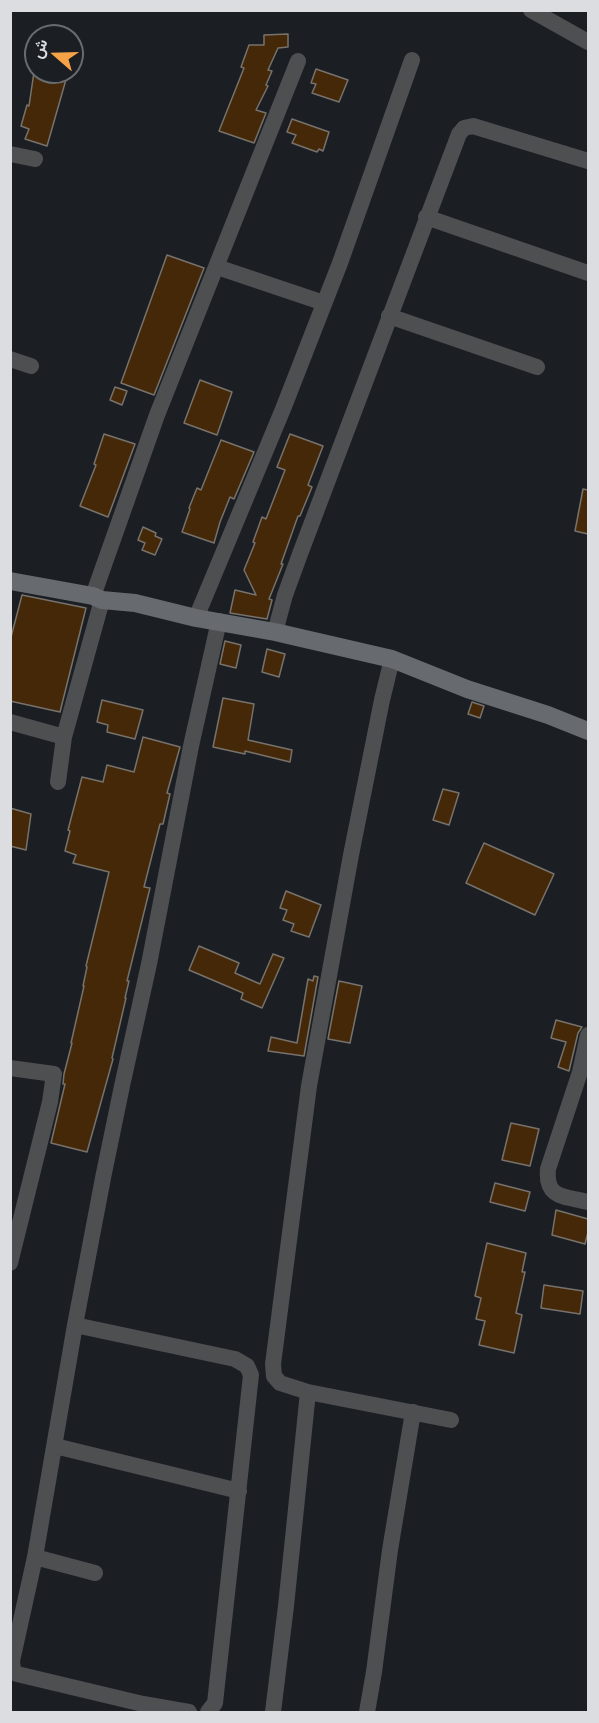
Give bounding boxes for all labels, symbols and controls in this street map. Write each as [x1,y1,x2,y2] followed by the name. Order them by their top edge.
[24,24,84,84] north arrow
[26,36,52,61] text: ش

